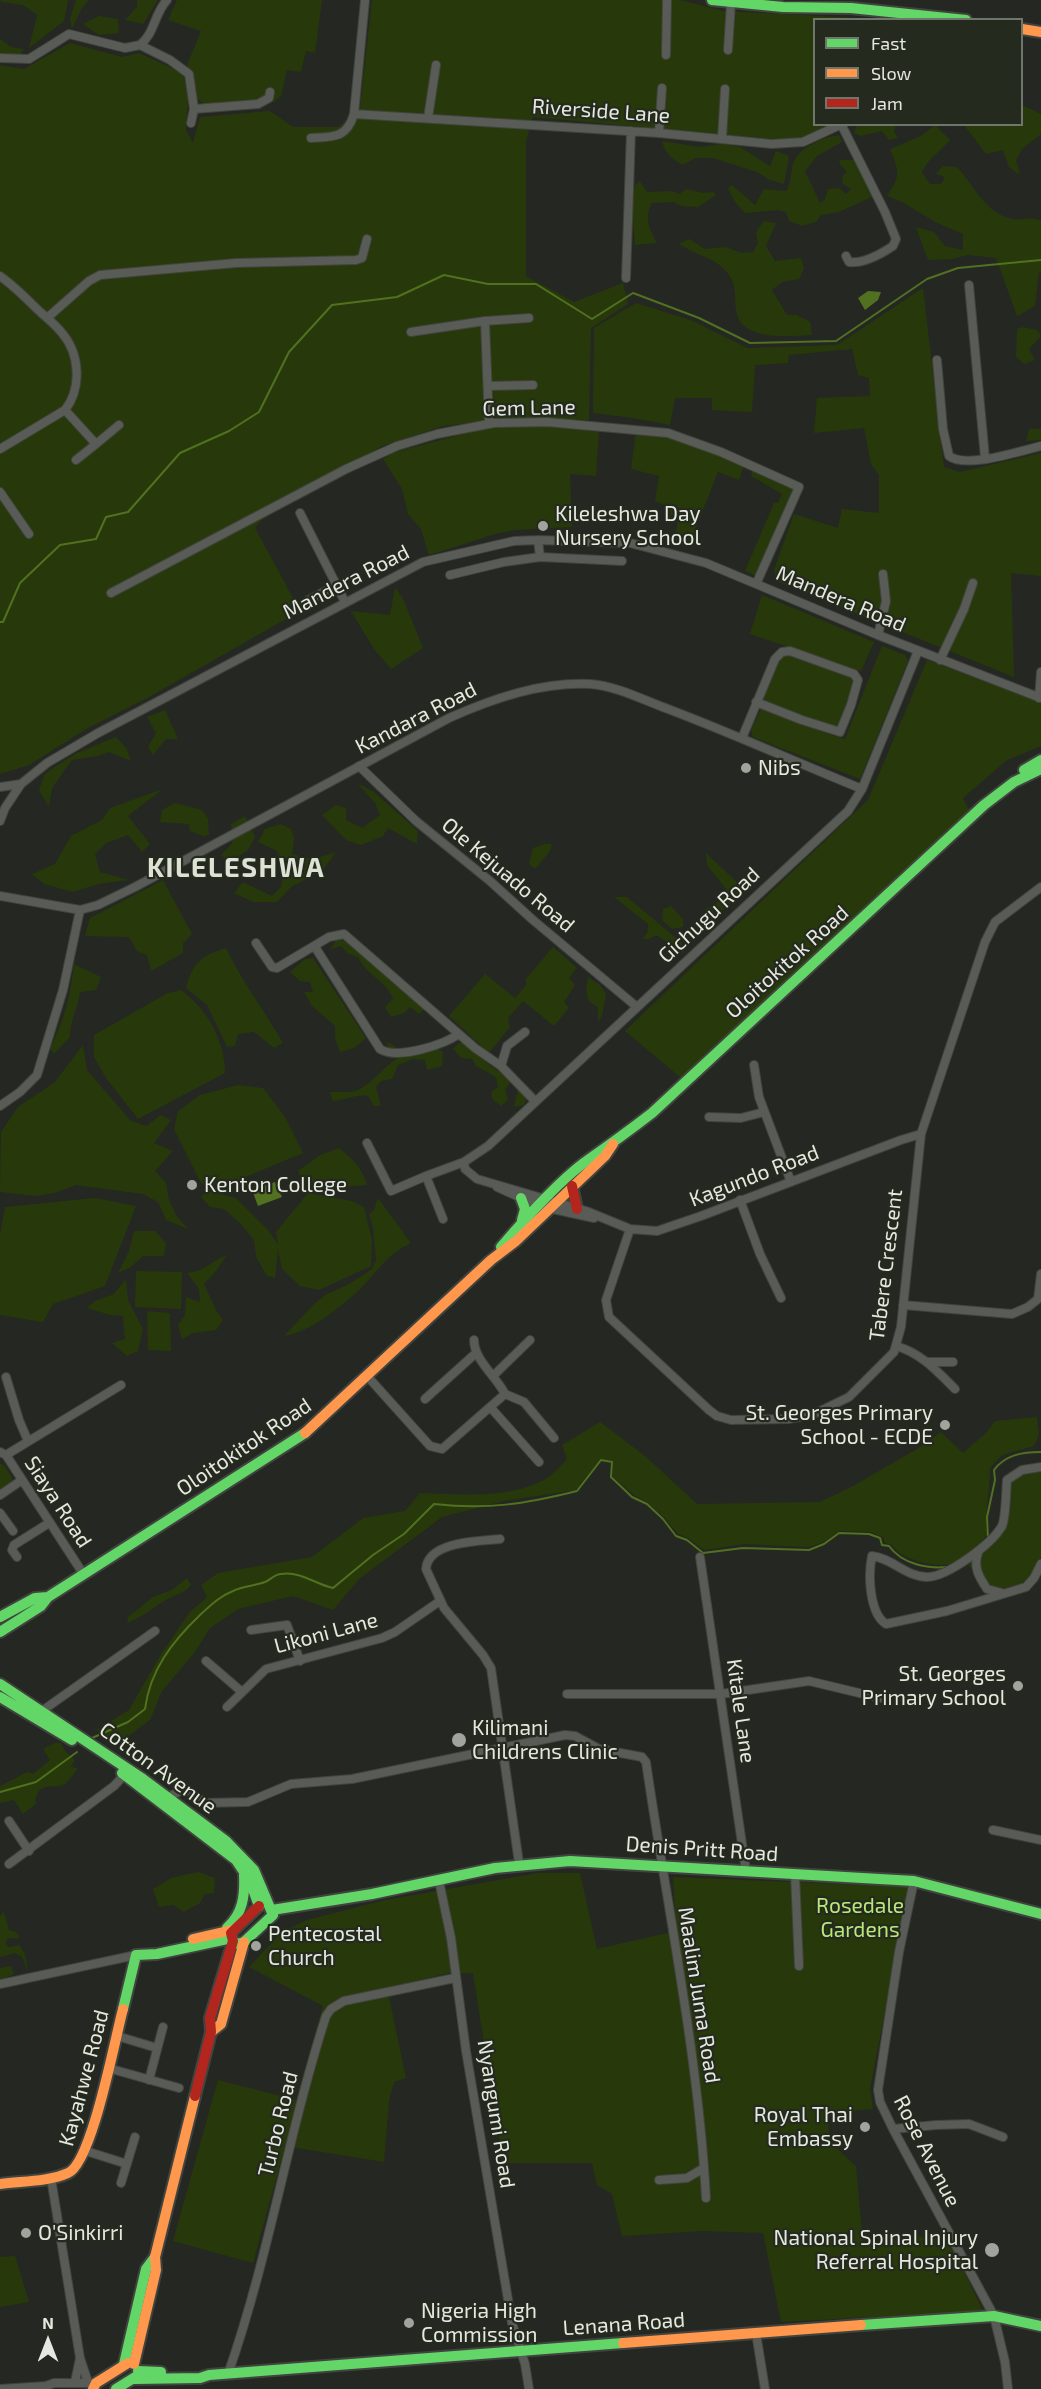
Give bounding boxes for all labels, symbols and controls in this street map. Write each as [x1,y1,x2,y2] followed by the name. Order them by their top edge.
[813,18,1023,126] legend
[871,32,906,54] text: Fast
[871,62,911,84] text: Slow
[871,92,903,114] text: Jam
[531,94,671,128] street label: Riverside Lane
[482,395,576,421] street label: Gem Lane
[555,501,701,551] place label: Kileleshwa Day Nursery School
[536,519,550,533] marker: Kileleshwa Day Nursery School
[279,539,413,625] street label: Mandera Road
[772,560,910,638] street label: Mandera Road
[351,677,481,759] street label: Kandara Road
[758,755,801,781] place label: Nibs
[739,761,753,775] marker: Nibs
[437,812,579,938] street label: Ole Kejuado Road
[147,852,325,884] district label: KILELESHWA
[653,862,765,968] street label: Gichugu Road
[720,900,854,1024] street label: Oloitokitok Road
[686,1140,822,1212] street label: Kagundo Road
[204,1172,347,1198] place label: Kenton College
[185,1178,199,1192] marker: Kenton College
[864,1188,908,1342] street label: Tabere Crescent
[172,1393,316,1501] street label: Oloitokitok Road
[745,1400,933,1450] place label: St. Georges Primary School - ECDE
[938,1418,952,1432] marker: St. Georges Primary School - ECDE
[19,1451,97,1553] street label: Siaya Road
[271,1607,381,1659] street label: Likoni Lane
[721,1657,761,1765] street label: Kitale Lane
[861,1661,1006,1711] place label: St. Georges Primary School
[1011,1679,1025,1693] marker: St. Georges Primary School
[472,1715,618,1765] place label: Kilimani Childrens Clinic
[94,1717,222,1819] street label: Cotton Avenue
[450,1731,468,1749] marker: Kilimani Childrens Clinic
[625,1831,779,1867] street label: Denis Pritt Road
[816,1893,904,1943] park label: Rosedale Gardens
[673,1905,725,2085] street label: Maalim Juma Road
[268,1921,381,1971] place label: Pentecostal Church
[249,1939,263,1953] marker: Pentecostal Church
[54,2007,114,2149] street label: Kayahwe Road
[472,2038,520,2190] street label: Nyangumi Road
[253,2069,303,2179] street label: Turbo Road
[888,2091,966,2211] street label: Rose Avenue
[754,2102,853,2152] place label: Royal Thai Embassy
[858,2120,872,2134] marker: Royal Thai Embassy
[38,2220,124,2246] place label: O'Sinkirri
[774,2225,978,2275] place label: National Spinal Injury Referral Hospital
[19,2226,33,2240] marker: O'Sinkirri
[983,2241,1001,2259] marker: National Spinal Injury Referral Hospital
[421,2298,538,2348] place label: Nigeria High Commission
[562,2307,686,2341] street label: Lenana Road
[18,2311,78,2371] north arrow
[42,2313,54,2332] text: N
[402,2316,416,2330] marker: Nigeria High Commission

